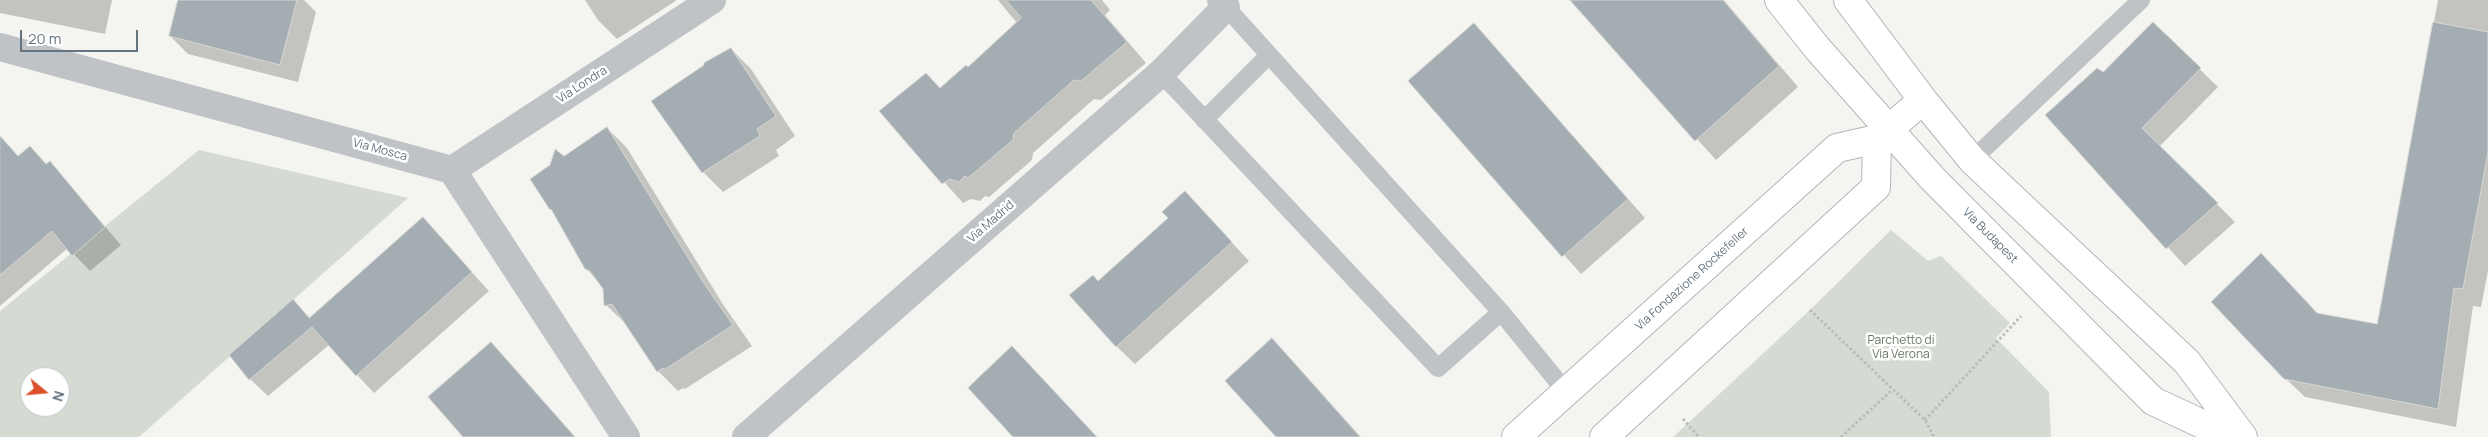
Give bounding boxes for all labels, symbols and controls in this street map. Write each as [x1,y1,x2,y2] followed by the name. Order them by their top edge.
[22,20,140,52] scale bar
[28,28,61,49] text: 20 m
[554,63,610,107] street label: Via Londra
[351,136,409,164] street label: Via Mosca
[965,198,1017,246] street label: Via Madrid
[1959,205,2021,267] street label: Via Budapest
[1632,224,1752,334] street label: Via Fondazione Rockefeller
[1868,334,1934,362] park label: Parchetto di Via Verona
[20,367,70,417] north arrow
[48,389,69,404] text: N

